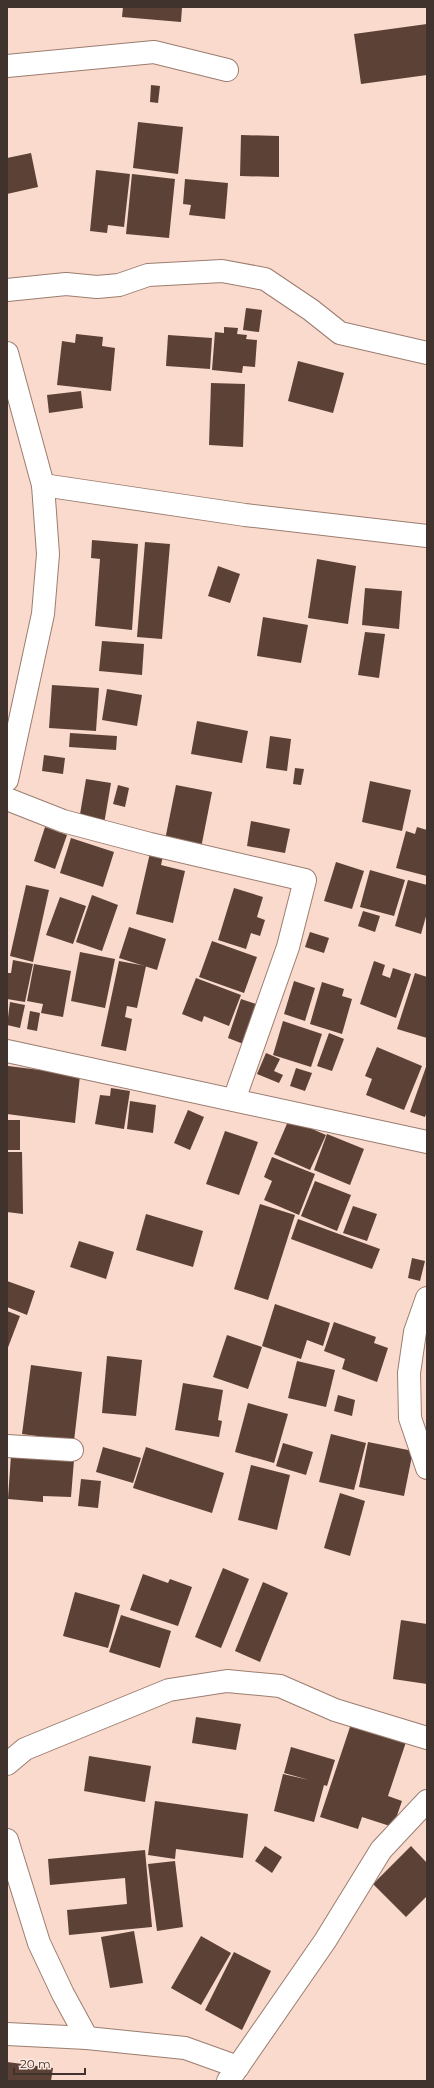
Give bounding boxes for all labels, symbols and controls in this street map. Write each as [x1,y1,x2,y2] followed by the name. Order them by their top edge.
[14,2050,85,2076] scale bar
[20,2056,51,2071] text: 20 m

